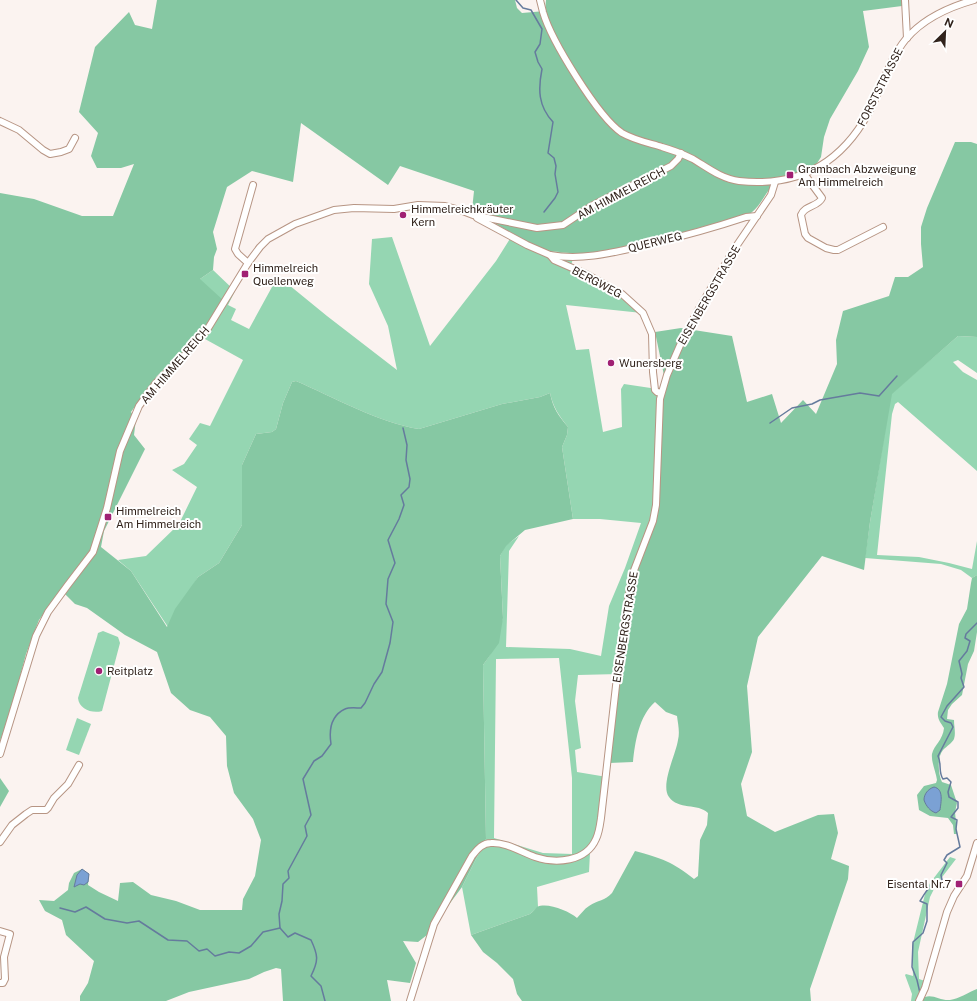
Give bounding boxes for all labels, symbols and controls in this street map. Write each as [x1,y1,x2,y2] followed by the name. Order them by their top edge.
[925,12,965,52] north arrow
[943,16,955,30] text: N
[855,46,905,128] street label: FORSTSTRASSE
[798,163,917,188] place label: Grambach Abzweigung Am Himmelreich
[575,165,667,221] street label: AM HIMMELREICH
[785,170,795,180] marker: Grambach Abzweigung Am Himmelreich
[411,203,514,228] place label: Himmelreichkräuter Kern
[398,210,408,220] marker: Himmelreichkräuter Kern
[627,230,683,254] street label: QUERWEG
[676,243,742,347] street label: EISENBERGSTRASSE
[253,262,318,287] place label: Himmelreich Quellenweg
[570,264,624,300] street label: BERGWEG
[240,269,250,279] marker: Himmelreich Quellenweg
[138,324,212,406] street label: AM HIMMELREICH
[619,357,682,369] place label: Wunersberg
[606,358,616,368] marker: Wunersberg
[116,505,201,530] place label: Himmelreich Am Himmelreich
[103,512,113,522] marker: Himmelreich Am Himmelreich
[610,570,640,684] street label: EISENBERGSTRASSE
[107,665,153,677] place label: Reitplatz
[94,666,104,676] marker: Reitplatz
[887,878,951,890] place label: Eisental Nr.7
[954,879,964,889] marker: Eisental Nr.7

